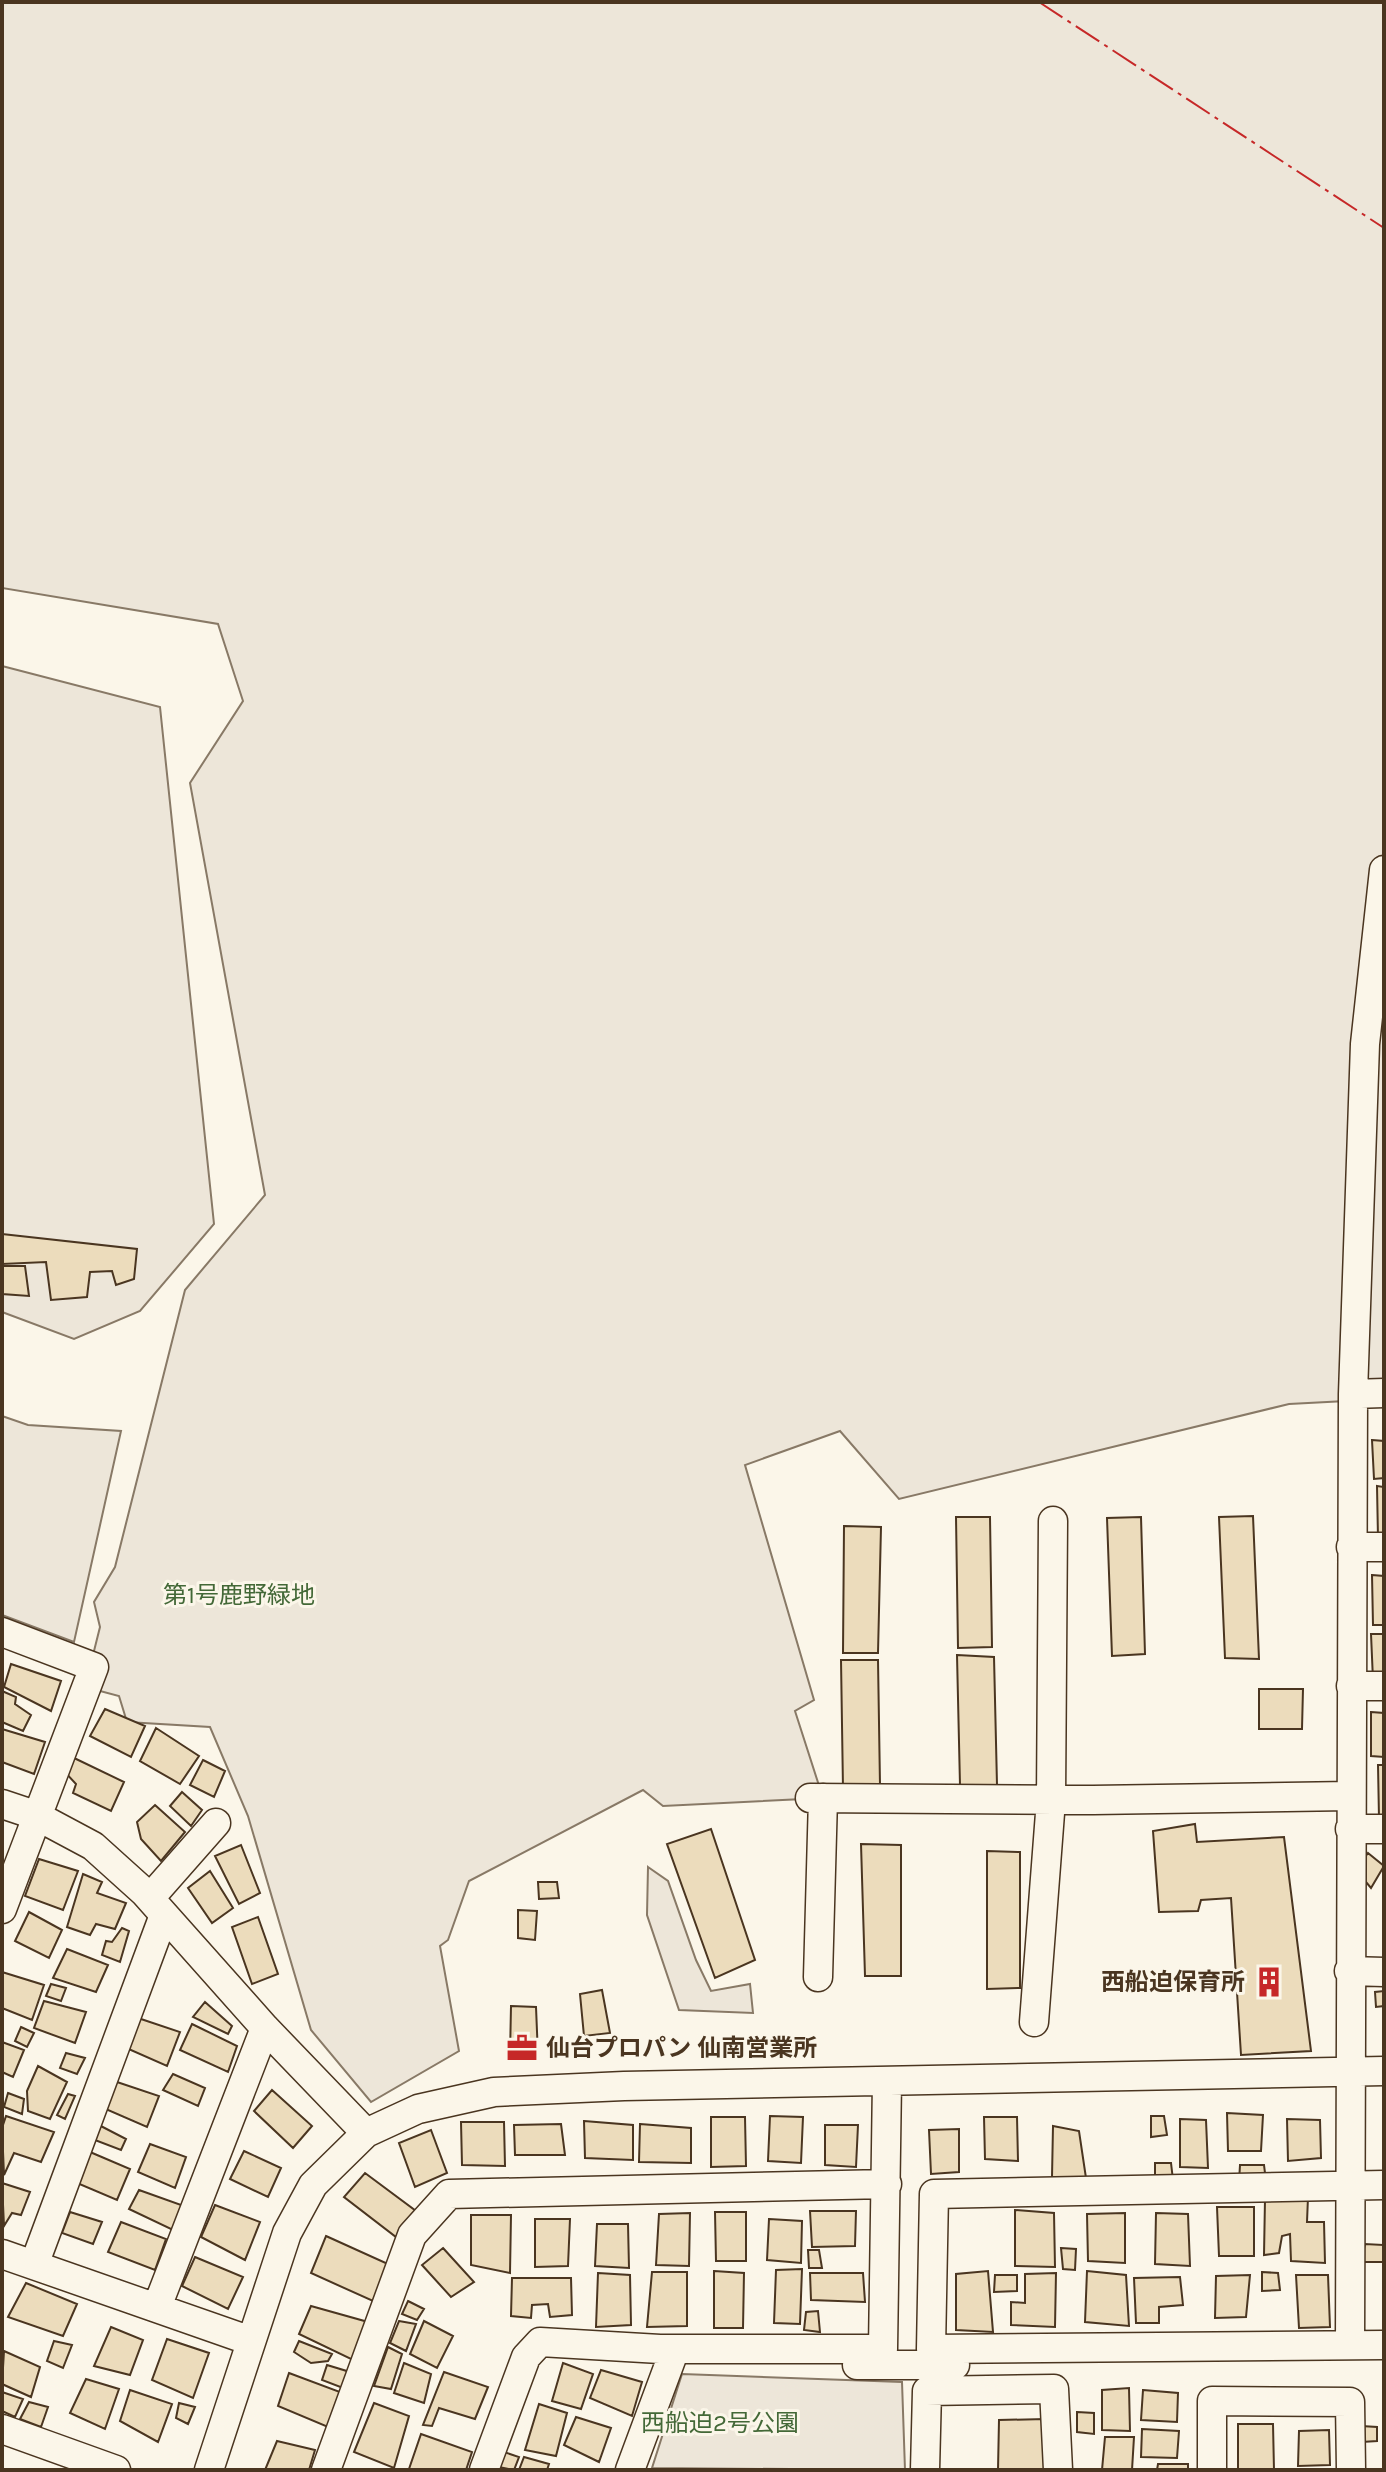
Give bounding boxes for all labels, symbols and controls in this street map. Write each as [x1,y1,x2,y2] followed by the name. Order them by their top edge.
[163,1581,315,1609] park label: 第1号鹿野緑地
[1252,1965,1286,1999] building icon: 西船迫保育所
[1101,1968,1245,1996] place label: 西船迫保育所
[505,2031,539,2065] office icon: 仙台プロパン 仙南営業所
[546,2034,817,2062] place label: 仙台プロパン 仙南営業所
[641,2409,799,2437] park label: 西船迫2号公園

